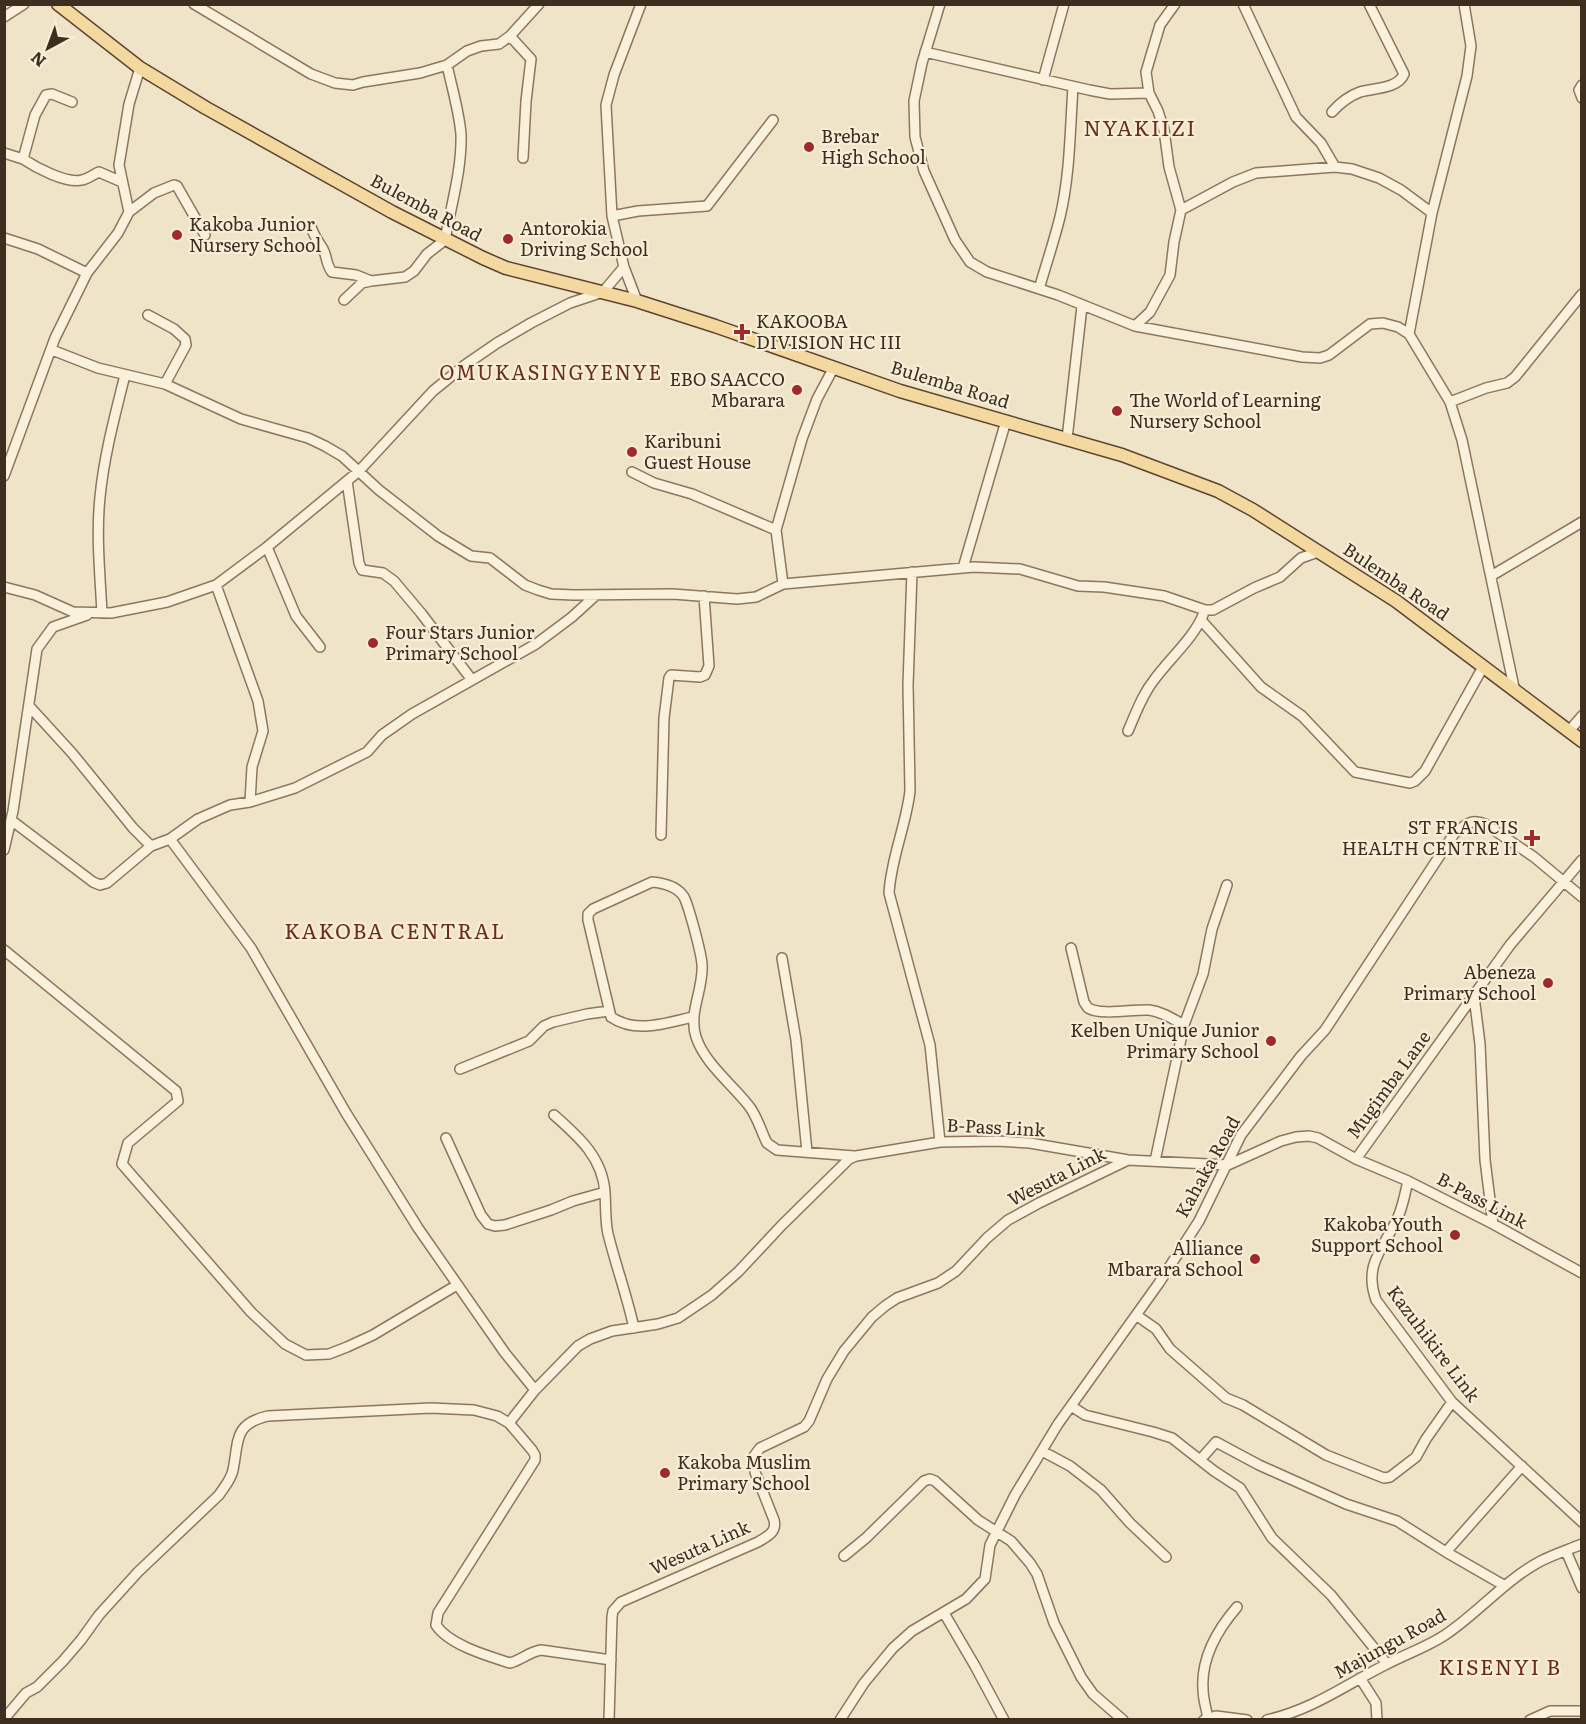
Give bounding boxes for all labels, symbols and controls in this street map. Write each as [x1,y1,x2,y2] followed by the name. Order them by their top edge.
[18,18,78,78] north arrow
[25,47,50,74] text: N
[1083,111,1197,142] district label: NYAKIIZI
[821,122,926,170] place label: Brebar High School
[802,140,816,154] marker: Brebar High School
[366,166,487,247] street label: Bulemba Road
[189,210,321,258] place label: Kakoba Junior Nursery School
[520,214,648,262] place label: Antorokia Driving School
[170,228,184,242] marker: Kakoba Junior Nursery School
[501,232,515,246] marker: Antorokia Driving School
[756,307,902,355] place label: KAKOOBA DIVISION HC III
[733,323,751,341] marker: KAKOOBA DIVISION HC III
[888,353,1013,414] street label: Bulemba Road
[439,356,663,386] district label: OMUKASINGYENYE
[669,365,785,413] place label: EBO SAACCO Mbarara
[790,383,804,397] marker: EBO SAACCO Mbarara
[1129,386,1322,434] place label: The World of Learning Nursery School
[1110,404,1124,418] marker: The World of Learning Nursery School
[644,427,751,475] place label: Karibuni Guest House
[625,445,639,459] marker: Karibuni Guest House
[1338,535,1455,626] street label: Bulemba Road
[385,618,535,666] place label: Four Stars Junior Primary School
[366,636,380,650] marker: Four Stars Junior Primary School
[1342,813,1518,861] place label: ST FRANCIS HEALTH CENTRE II
[1523,829,1541,847] marker: ST FRANCIS HEALTH CENTRE II
[284,914,506,945] district label: KAKOBA CENTRAL
[1403,958,1536,1006] place label: Abeneza Primary School
[1541,976,1555,990] marker: Abeneza Primary School
[1070,1016,1259,1064] place label: Kelben Unique Junior Primary School
[1339,1024,1436,1144] street label: Mugimba Lane
[1264,1034,1278,1048] marker: Kelben Unique Junior Primary School
[946,1110,1047,1143] street label: B-Pass Link
[1168,1111,1246,1222] street label: Kahaka Road
[1003,1139,1111,1212] street label: Wesuta Link
[1433,1165,1534,1235] street label: B-Pass Link
[1311,1210,1443,1258] place label: Kakoba Youth Support School
[1448,1228,1462,1242] marker: Kakoba Youth Support School
[1107,1234,1243,1282] place label: Alliance Mbarara School
[1248,1252,1262,1266] marker: Alliance Mbarara School
[1381,1279,1488,1408] street label: Kazuhikire Link
[677,1448,811,1496] place label: Kakoba Muslim Primary School
[658,1466,672,1480] marker: Kakoba Muslim Primary School
[645,1512,755,1581] street label: Wesuta Link
[1328,1601,1450,1685] street label: Majungu Road
[1438,1650,1562,1681] district label: KISENYI B

